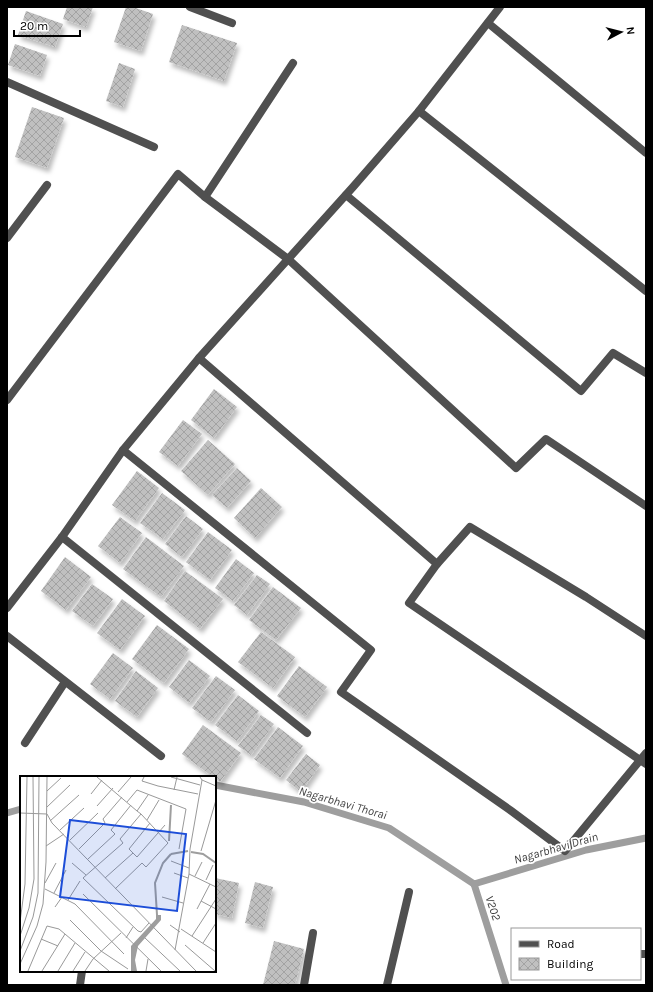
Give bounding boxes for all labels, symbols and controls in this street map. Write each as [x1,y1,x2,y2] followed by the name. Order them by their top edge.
[14,12,80,38] scale bar
[601,12,641,52] north arrow
[20,19,48,33] text: 20 m
[623,26,637,36] text: N
[20,776,216,972] inset map
[297,784,389,822] water label: Nagarbhavi Thorai
[512,829,600,867] water label: Nagarbhavi Drain
[482,894,504,923] water label: V202
[511,928,641,980] legend
[547,937,575,951] text: Road
[547,957,594,971] text: Building

